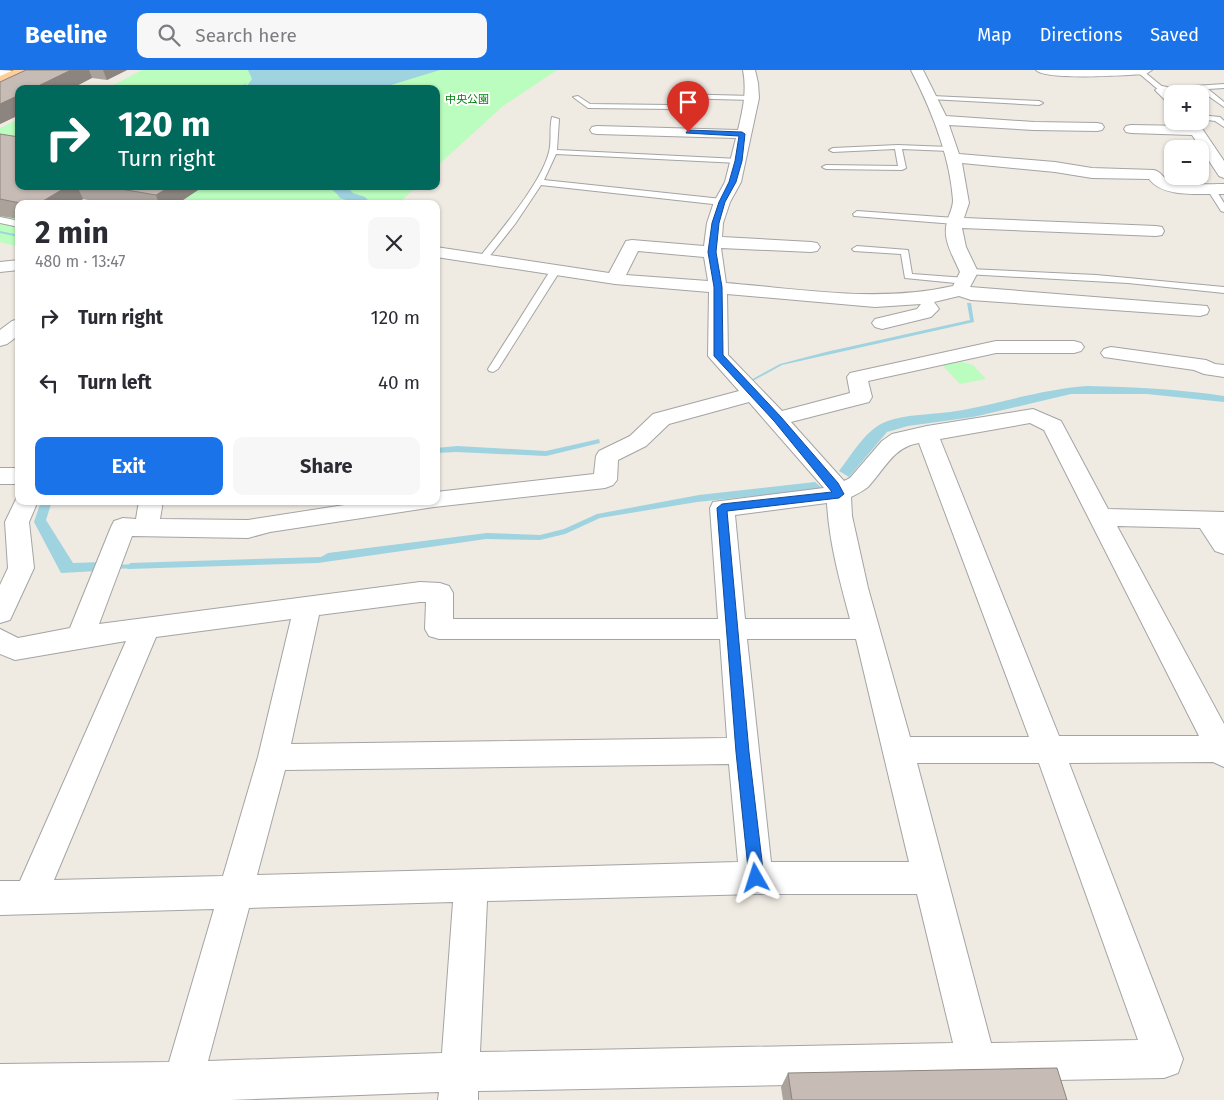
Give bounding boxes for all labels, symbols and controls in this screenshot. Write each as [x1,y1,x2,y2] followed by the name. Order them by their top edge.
[137,13,487,58] search box
[25,21,107,49] text: Beeline
[155,21,183,49] icon: search
[195,24,297,47] text: Search here
[977,24,1012,46] text: Map
[1040,24,1122,46] text: Directions
[1150,24,1199,46] text: Saved
[667,81,709,132] pin
[1164,85,1209,185] map controls
[1164,85,1209,130] button: +
[674,88,702,116] icon: arrive
[445,93,489,106] park label: 中央公園
[118,103,211,145] text: 120 m
[35,105,100,170] icon: right
[1164,140,1209,185] button: −
[118,145,215,172] text: Turn right
[35,215,109,251] text: 2 min
[368,217,420,269] button: close
[35,252,125,271] text: 480 m · 13:47
[35,304,63,332] icon: right
[78,306,163,329] text: Turn right
[370,306,420,329] text: 120 m
[35,369,63,397] icon: left
[78,371,152,394] text: Turn left
[378,371,420,394] text: 40 m
[35,437,223,495] button: Exit
[233,437,420,495] button: Share
[729,851,781,903] position arrow

